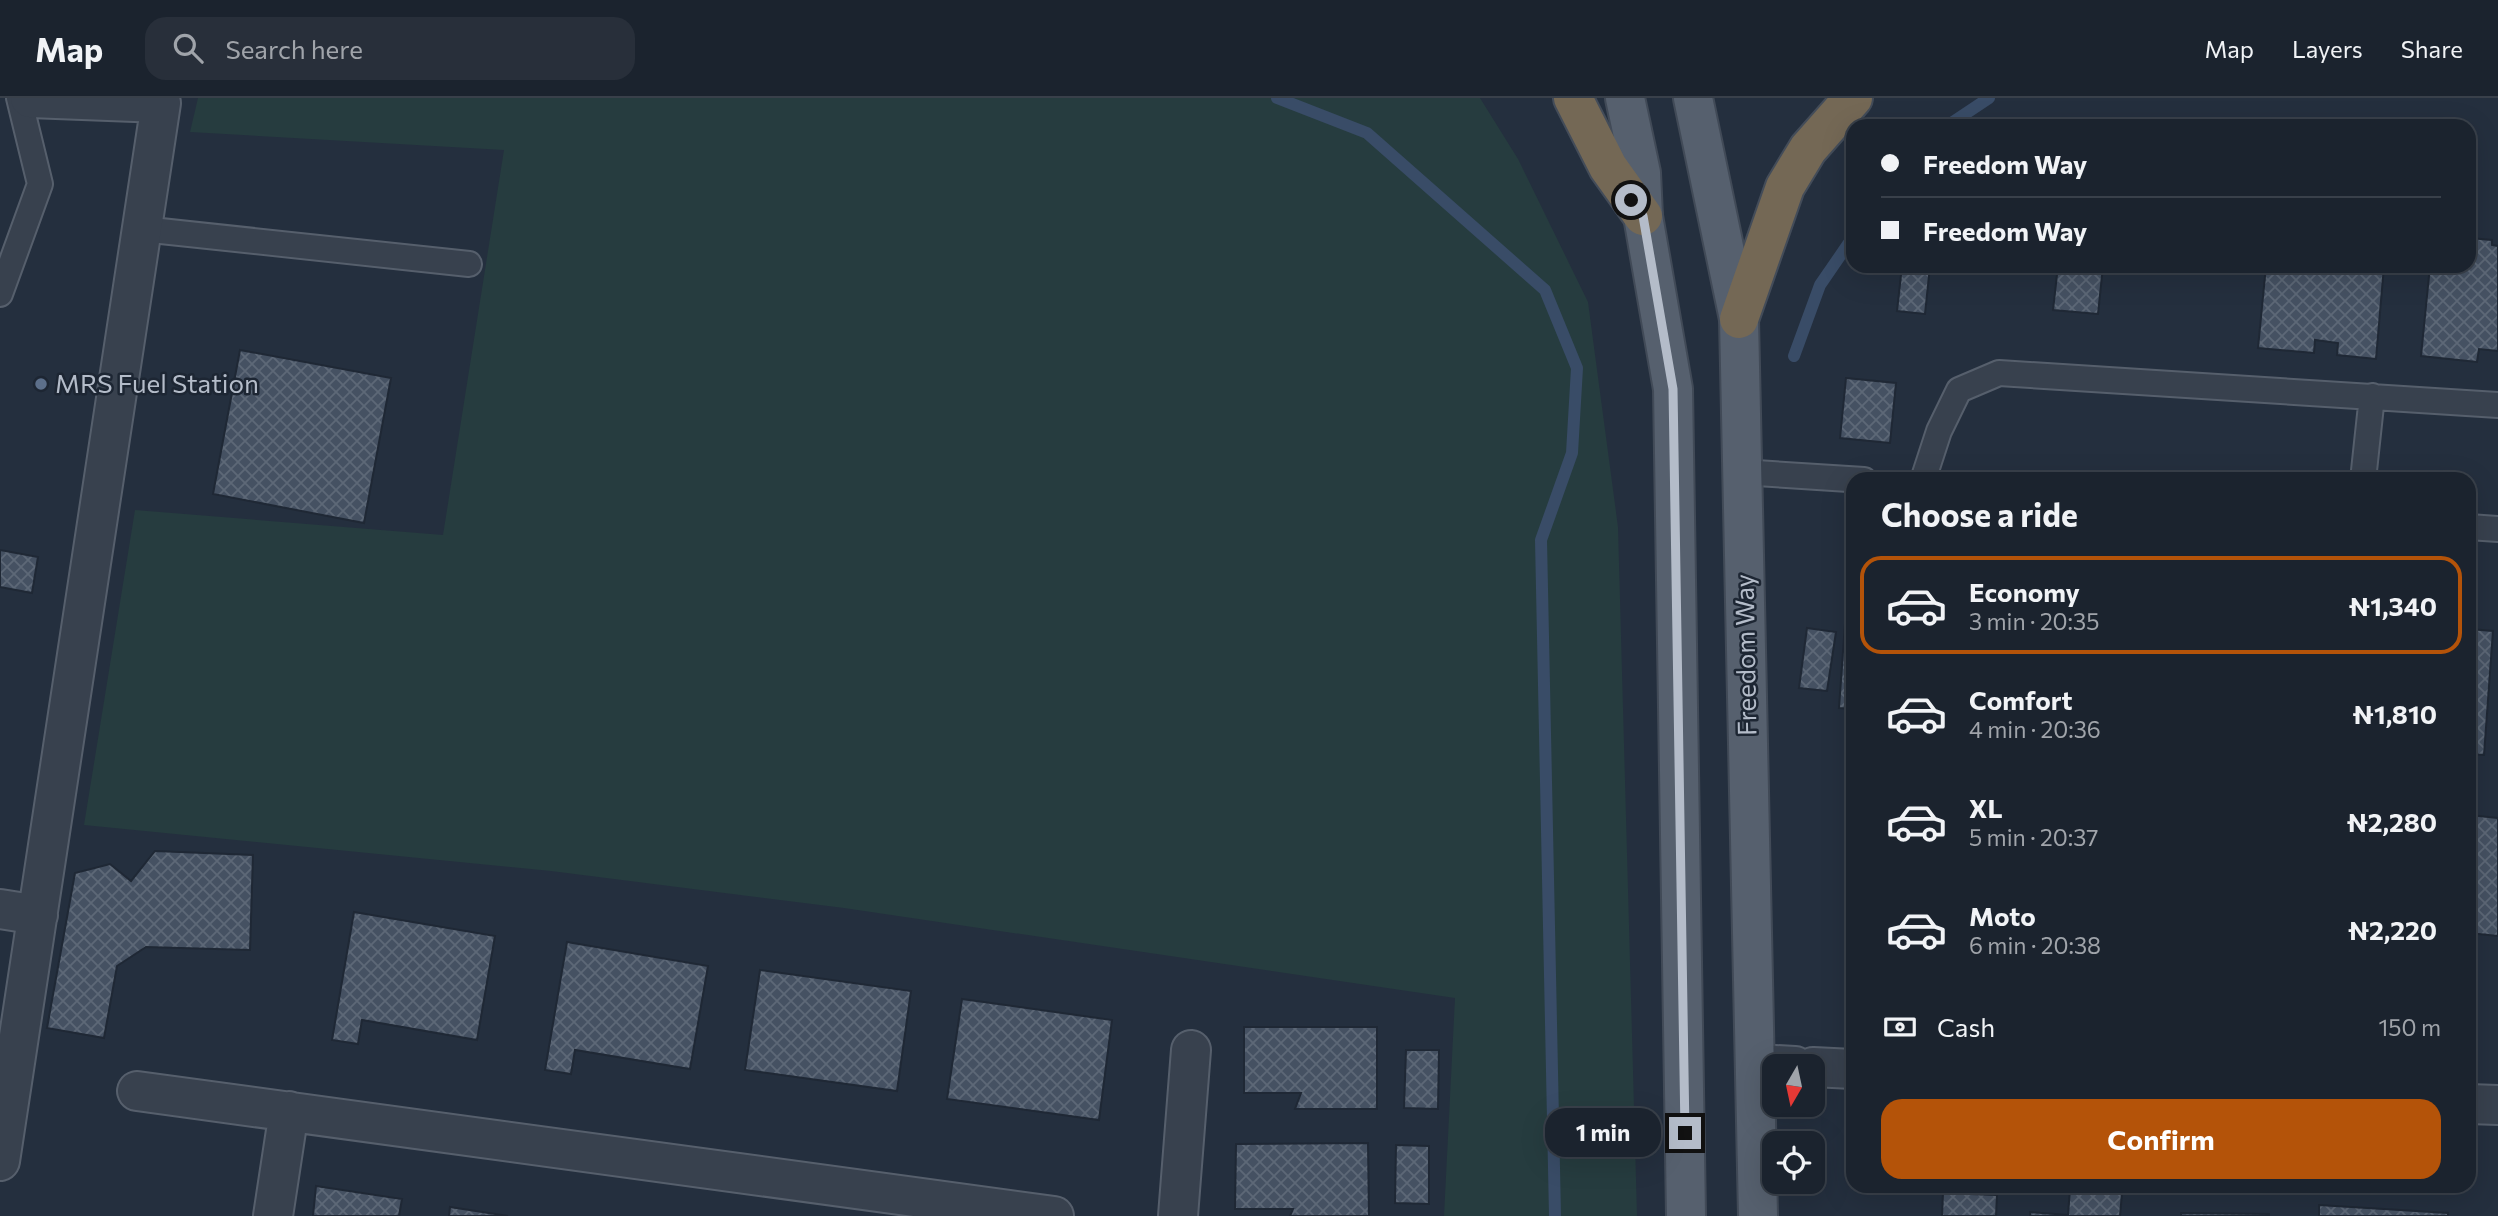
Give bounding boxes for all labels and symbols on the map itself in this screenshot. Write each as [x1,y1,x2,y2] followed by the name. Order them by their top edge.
[1615,184,1647,216] route start
[55,367,259,398] place label: MRS Fuel Station
[33,376,49,392] marker: MRS Fuel Station
[1728,574,1761,736] street label: Freedom Way
[1762,1054,1825,1116] north arrow
[1545,1108,1660,1158] callout: 1 min
[1669,1117,1701,1149] route end

